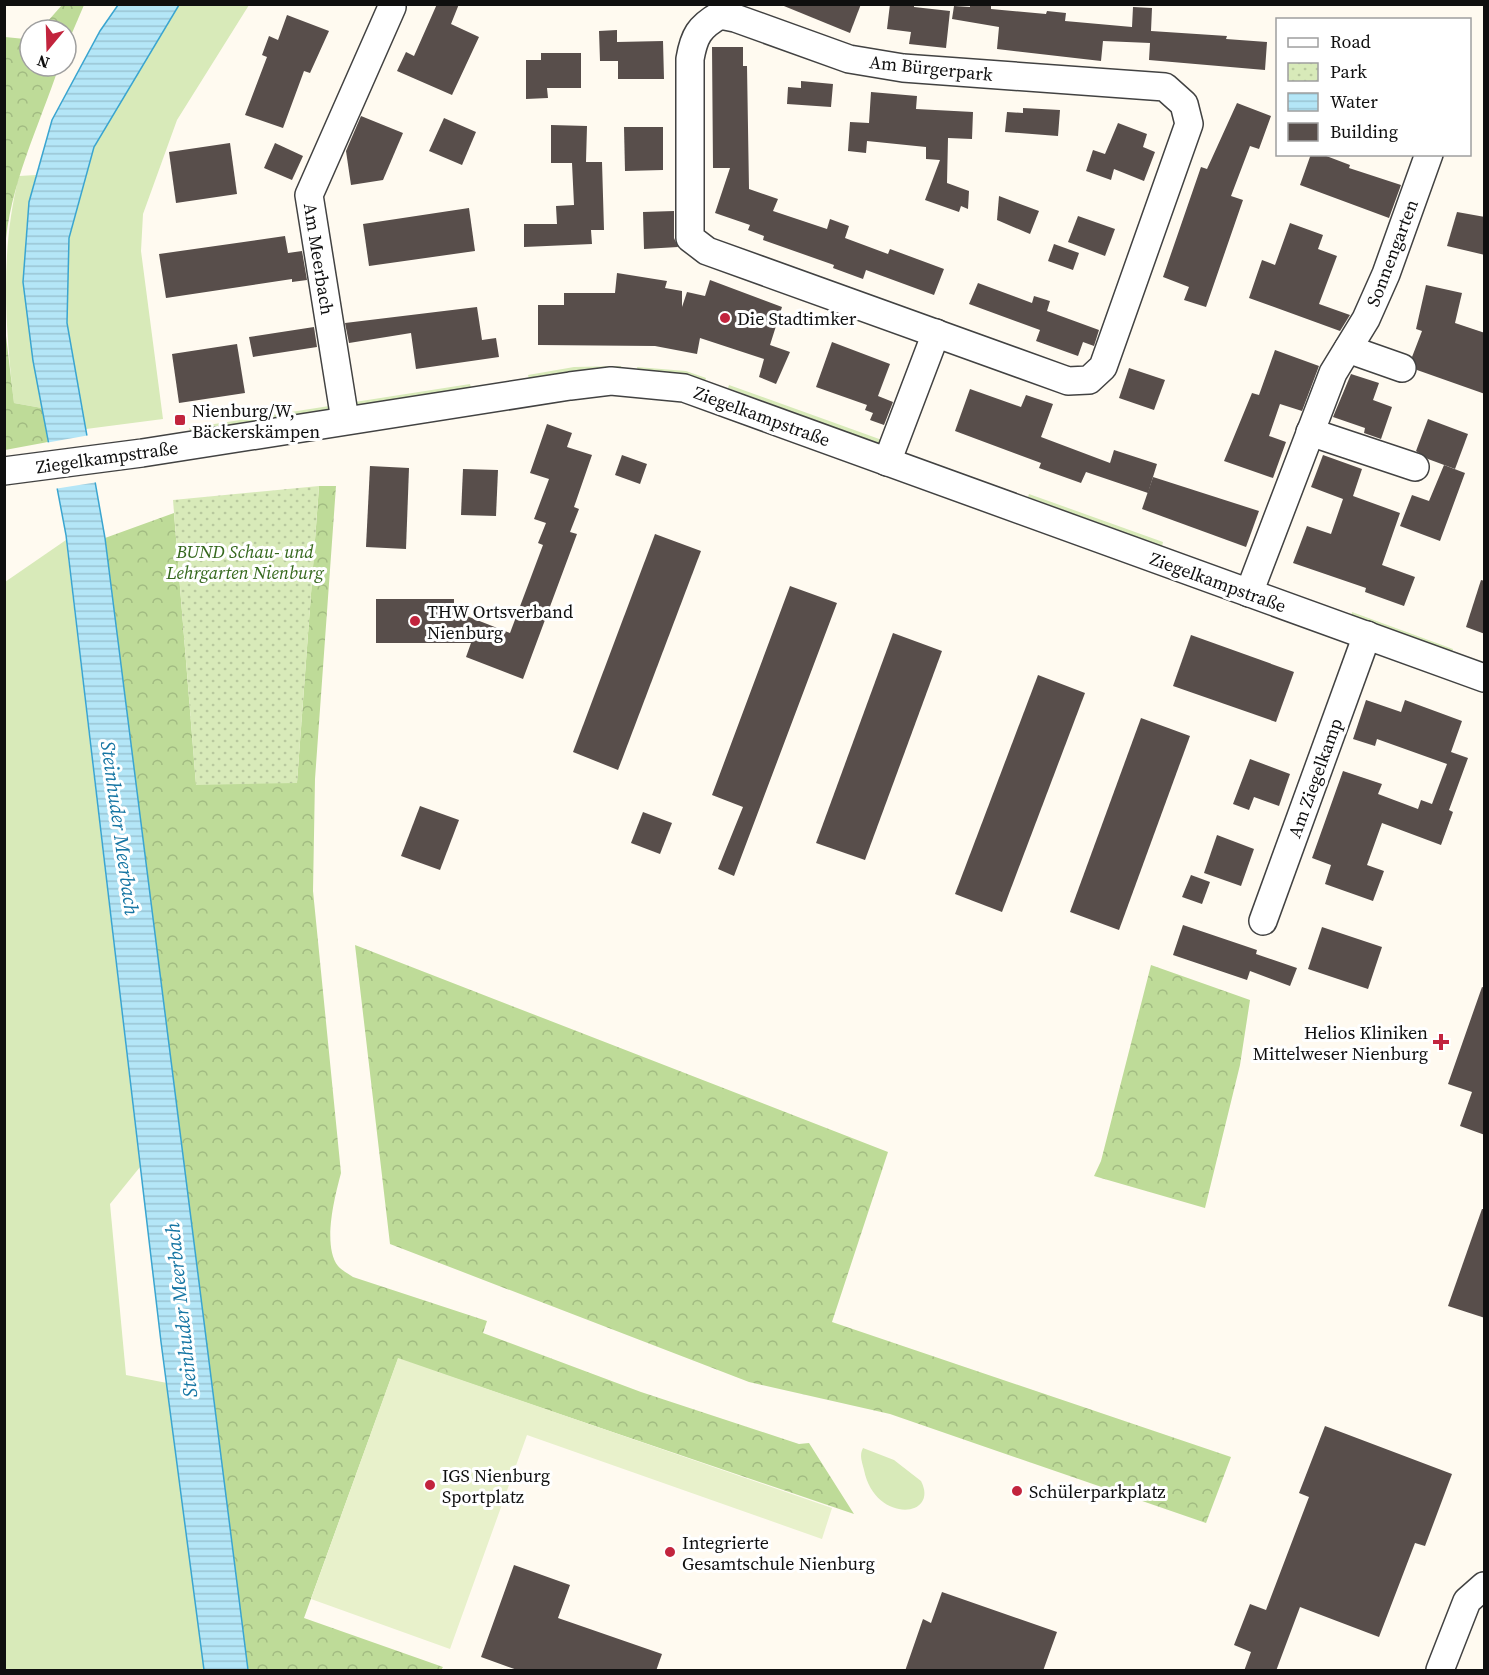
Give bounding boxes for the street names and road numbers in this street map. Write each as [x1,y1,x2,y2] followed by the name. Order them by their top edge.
[868,49,994,87] street label: Am Bürgerpark
[1360,196,1424,310] street label: Sonnengarten
[298,201,340,317] street label: Am Meerbach
[690,380,834,452] street label: Ziegelkampstraße
[34,435,180,479] street label: Ziegelkampstraße
[1146,546,1290,618] street label: Ziegelkampstraße
[1282,715,1348,841] street label: Am Ziegelkamp

